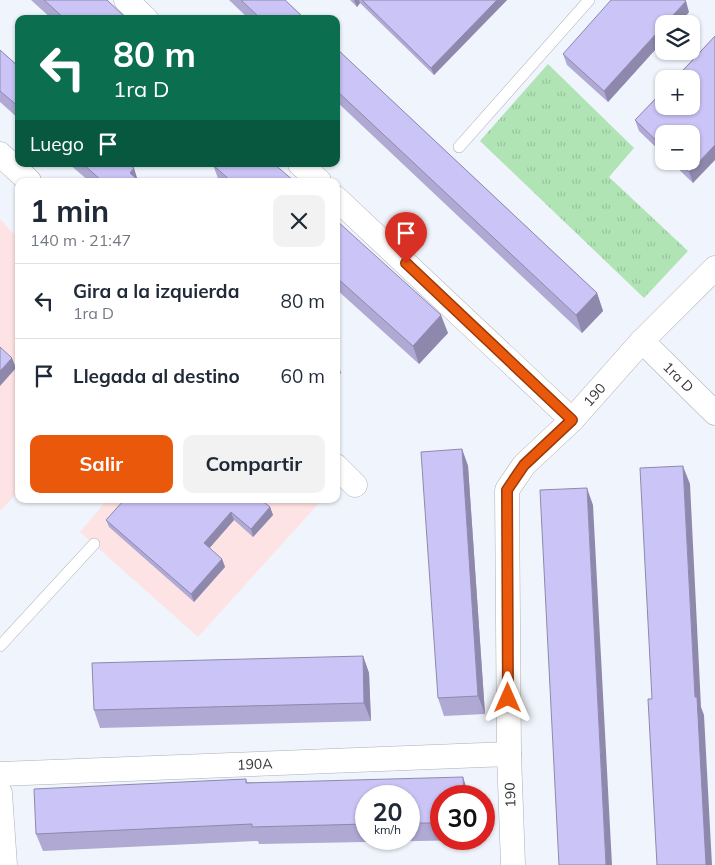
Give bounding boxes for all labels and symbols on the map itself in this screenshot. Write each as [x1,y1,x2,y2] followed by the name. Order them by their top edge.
[385,212,427,263] pin
[659,358,697,396] street label: 1ra D
[579,379,610,410] street label: 190
[481,671,533,723] position arrow
[237,754,274,774] street label: 190A
[501,782,519,808] street label: 190
[430,785,495,850] speed limit sign: 30

